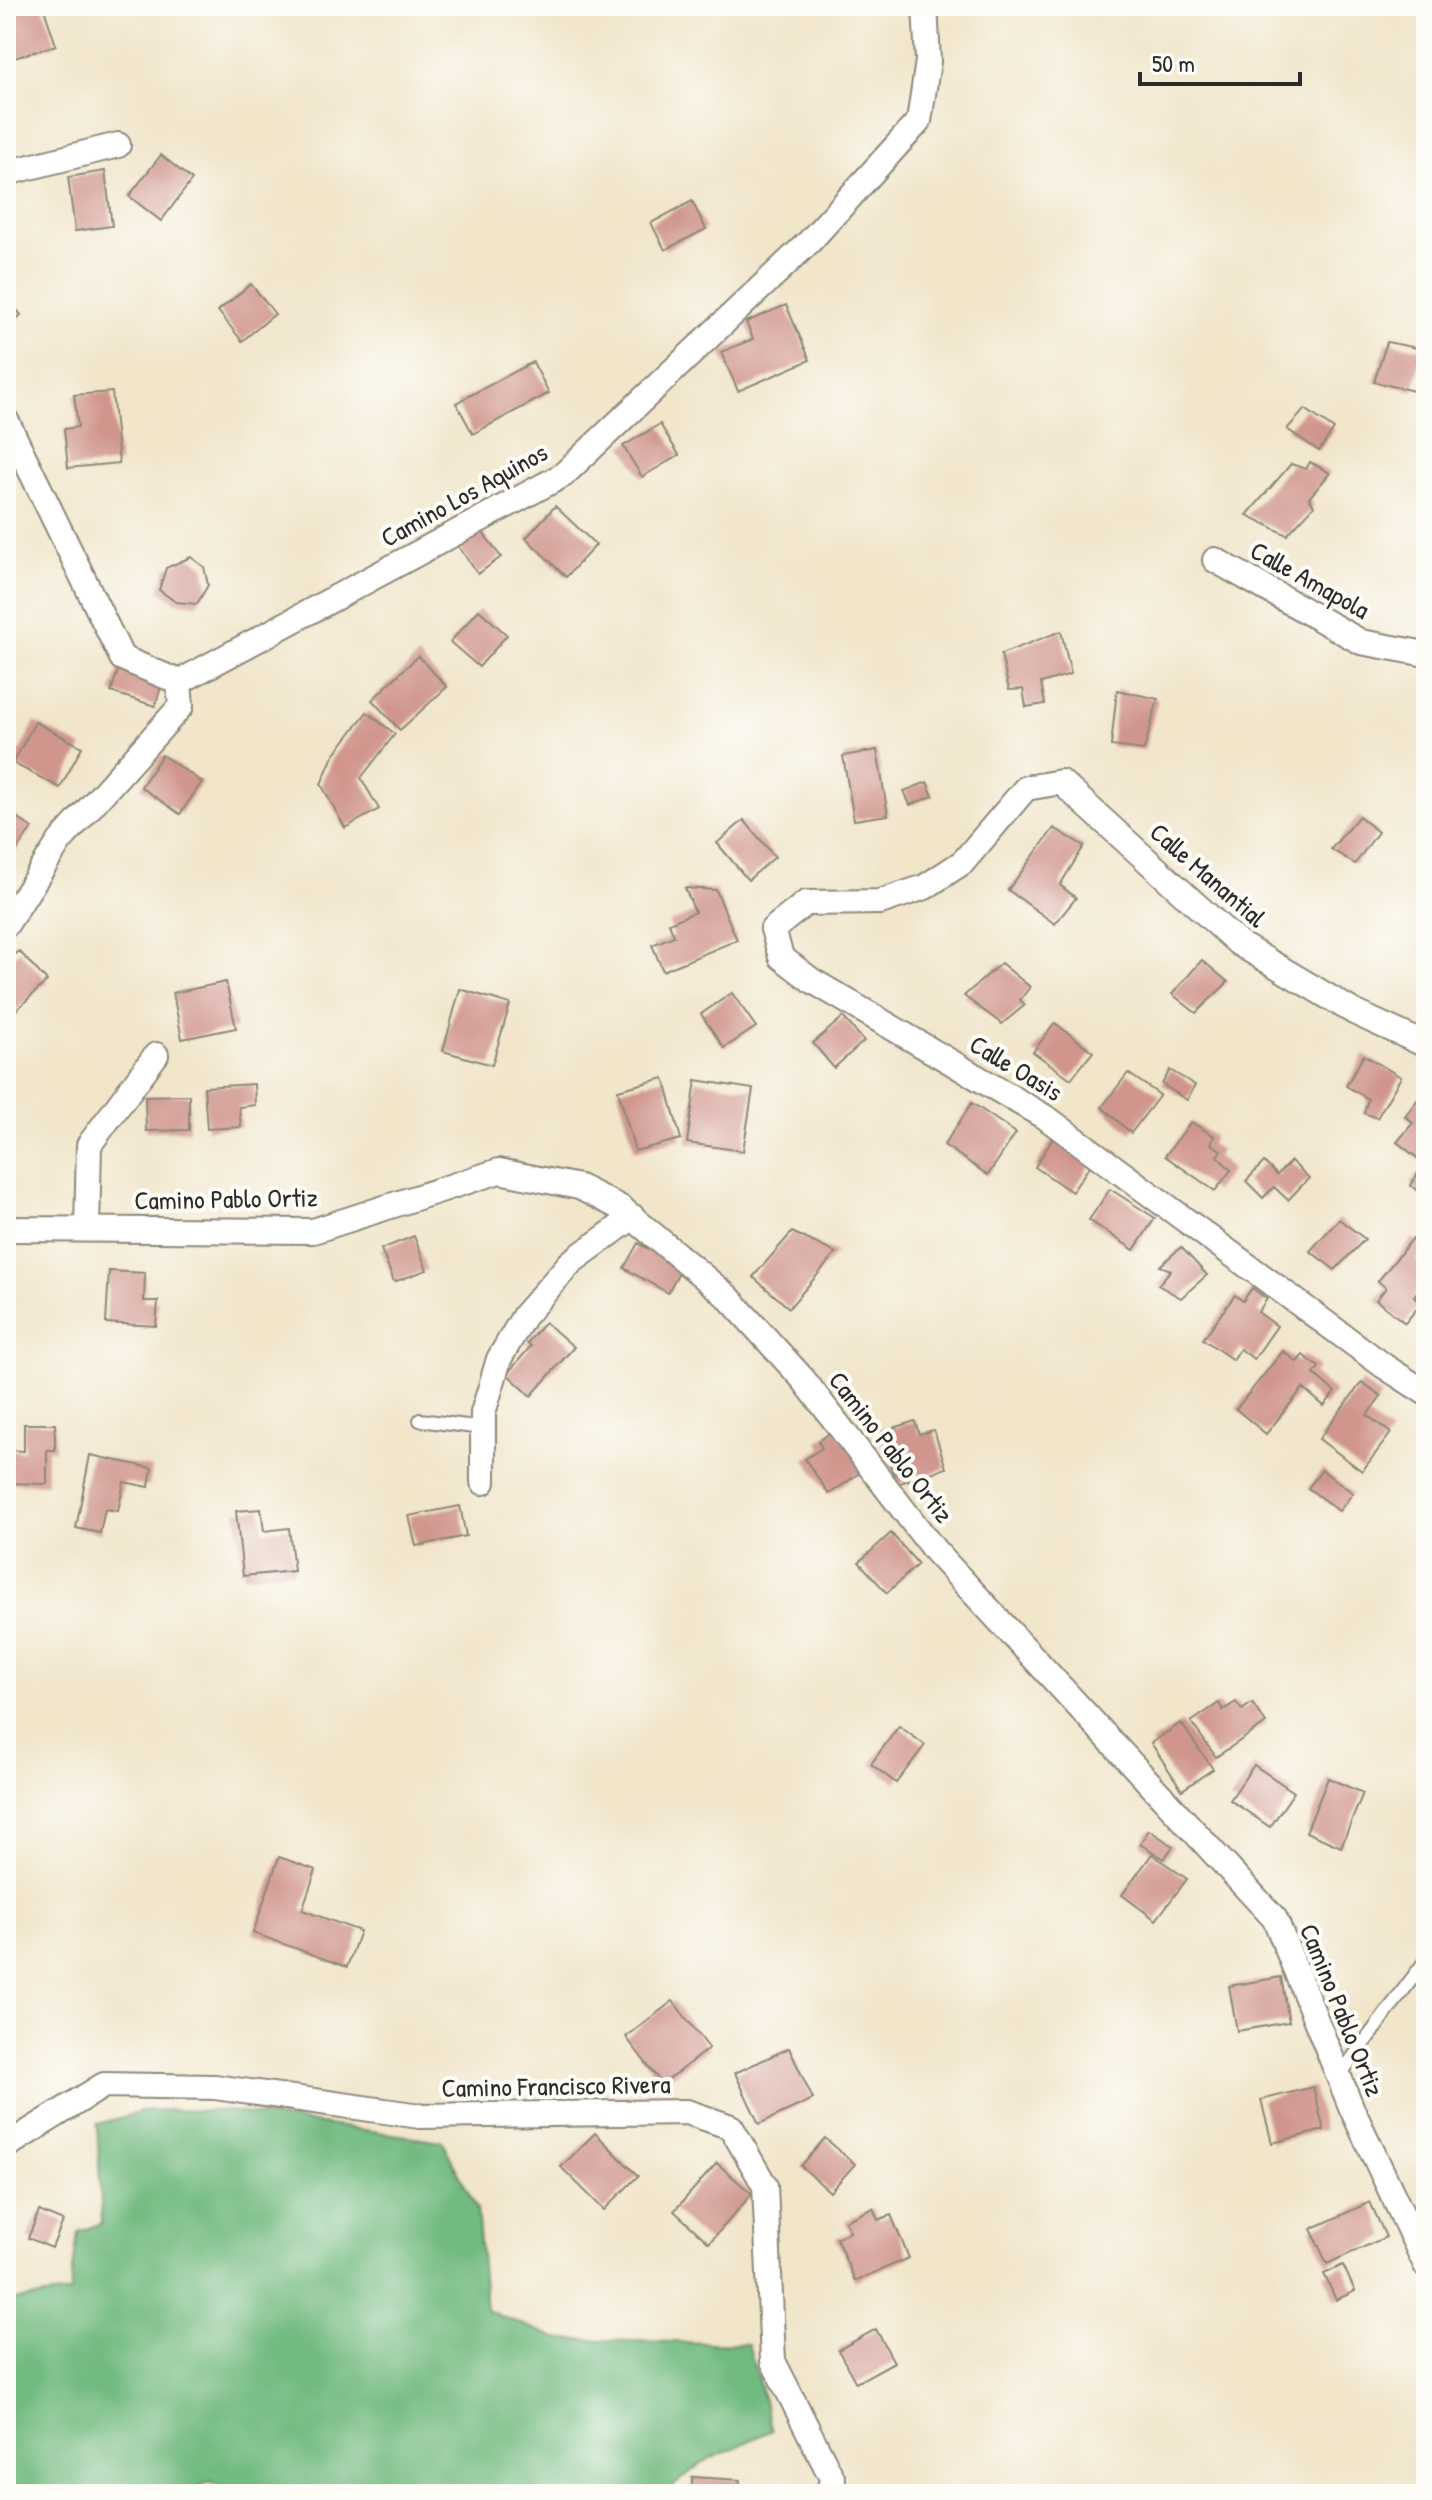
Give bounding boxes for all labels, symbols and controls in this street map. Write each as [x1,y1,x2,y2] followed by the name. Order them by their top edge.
[1140,36,1300,86] scale bar
[1152,47,1195,79] text: 50 m
[374,434,553,555] street label: Camino Los Aquinos
[1244,532,1376,627] street label: Calle Amapola
[1143,814,1274,935] street label: Calle Manantial
[963,1026,1069,1109] street label: Calle Oasis
[134,1179,318,1218] street label: Camino Pablo Ortiz
[821,1364,962,1530] street label: Camino Pablo Ortiz
[1292,1918,1393,2101] street label: Camino Pablo Ortiz
[441,2066,671,2105] street label: Camino Francisco Rivera

